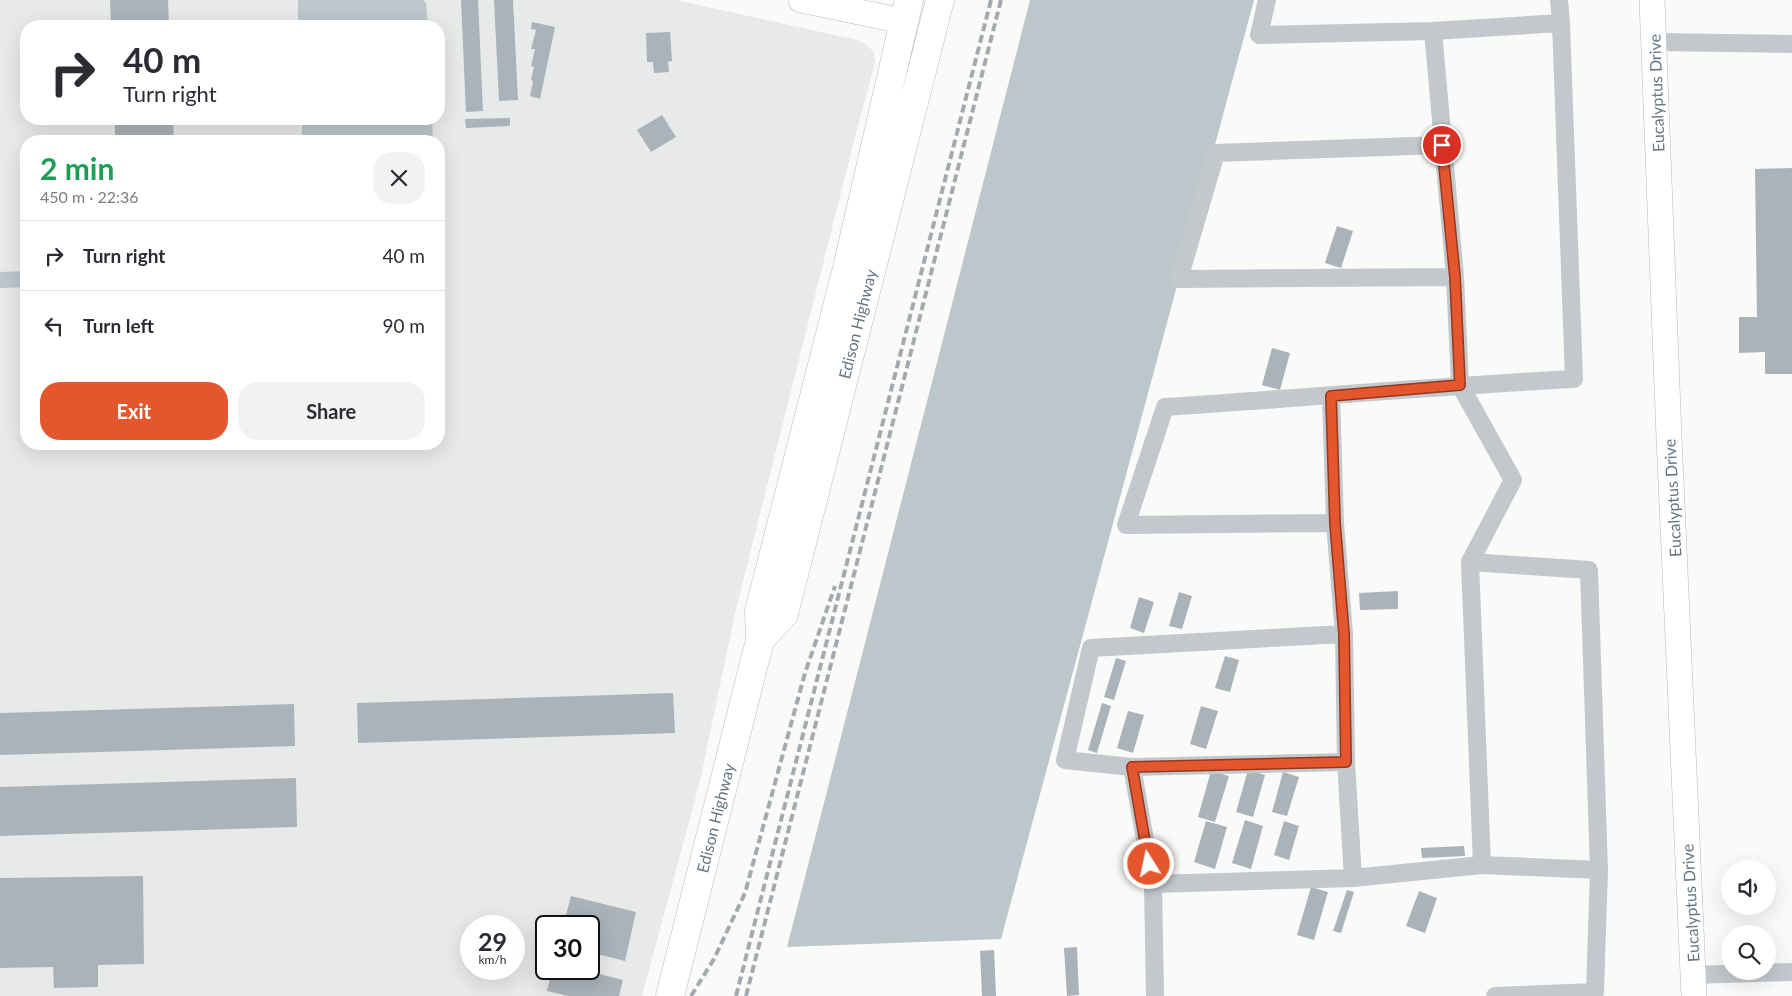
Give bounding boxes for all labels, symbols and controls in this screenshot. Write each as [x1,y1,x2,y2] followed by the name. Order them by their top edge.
[1644,34,1668,152] street label: Eucalyptus Drive
[123,38,201,80] text: 40 m
[40,40,105,105] icon: right
[123,80,217,107] text: Turn right
[1421,124,1463,166] pin
[1428,131,1456,159] icon: arrive
[40,150,114,186] text: 2 min
[373,152,425,204] button: close
[40,187,139,206] text: 450 m · 22:36
[40,242,68,270] icon: right
[83,244,165,267] text: Turn right
[382,244,425,267] text: 40 m
[834,266,880,381] street label: Edison Highway
[40,312,68,340] icon: left
[83,314,154,337] text: Turn left
[382,314,425,337] text: 90 m
[40,382,228,440] button: Exit
[238,382,425,440] button: Share
[1659,439,1685,557] street label: Eucalyptus Drive
[692,760,738,875] street label: Edison Highway
[1122,837,1174,889] position arrow
[1677,844,1703,962] street label: Eucalyptus Drive
[1721,860,1776,980] map controls
[1721,860,1776,915] button: sound
[535,915,600,980] speed limit sign: 30
[1721,925,1776,980] button: search
[478,926,507,956] text: 29
[478,952,507,967] text: km/h

